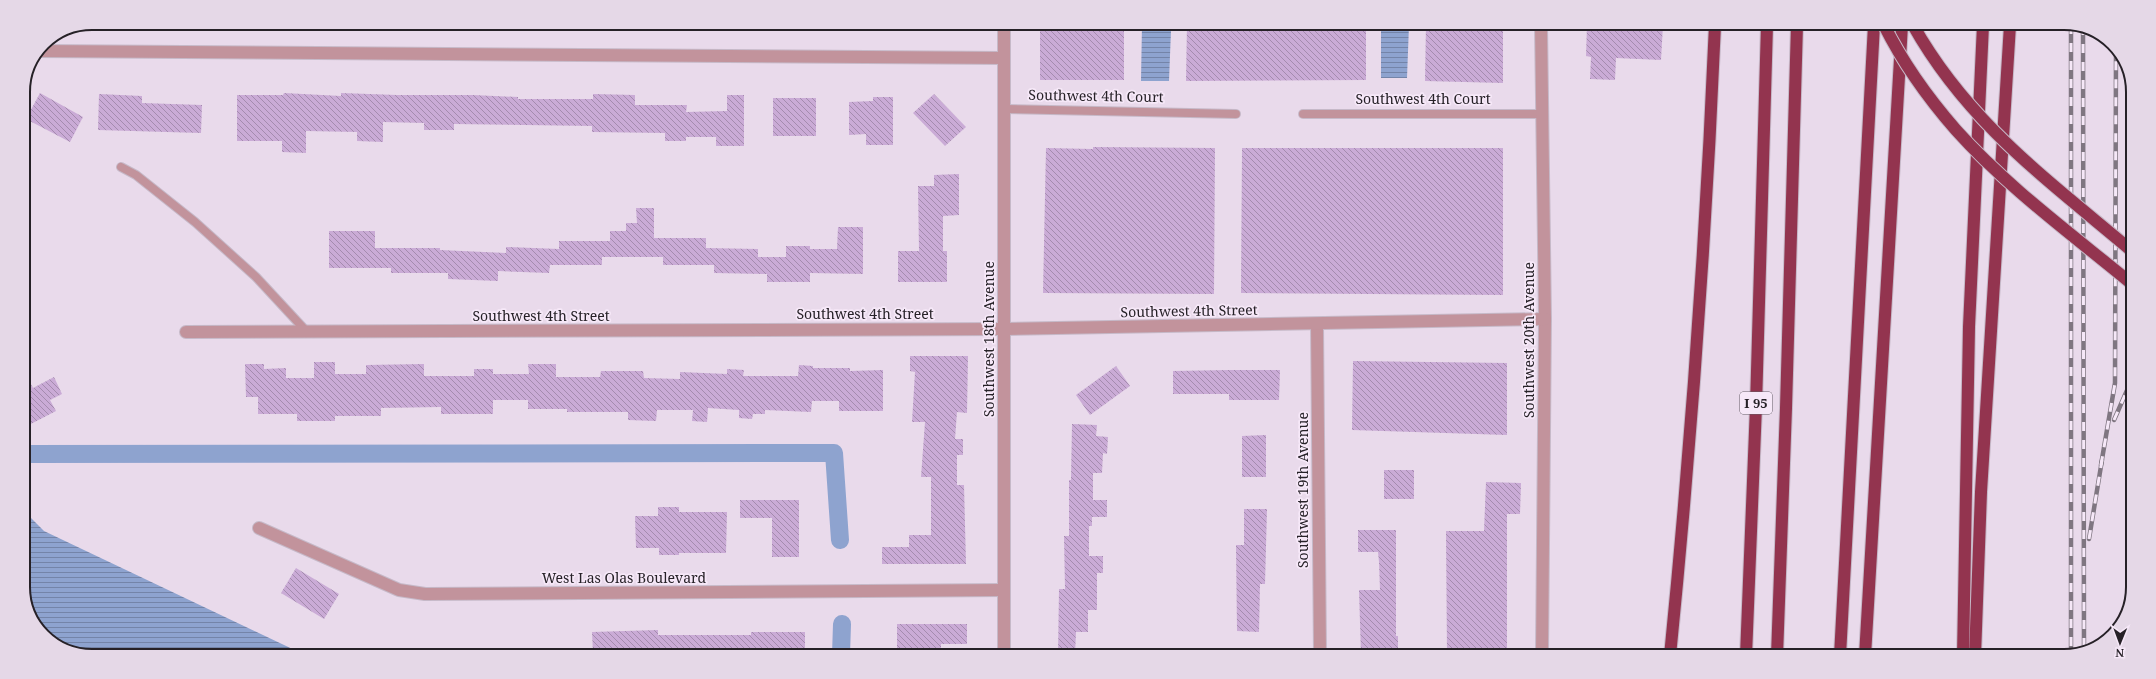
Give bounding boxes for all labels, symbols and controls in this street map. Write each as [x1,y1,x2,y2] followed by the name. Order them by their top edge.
[1028,85,1164,106] street label: Southwest 4th Court
[1355,89,1491,108] street label: Southwest 4th Court
[979,261,998,417] street label: Southwest 18th Avenue
[1519,262,1538,418] street label: Southwest 20th Avenue
[1120,300,1258,321] street label: Southwest 4th Street
[796,304,934,323] street label: Southwest 4th Street
[472,306,610,325] street label: Southwest 4th Street
[1740,392,1772,414] road number: I 95
[1293,412,1312,568] street label: Southwest 19th Avenue
[542,568,707,587] street label: West Las Olas Boulevard
[2100,623,2140,663] north arrow
[2115,646,2124,661] text: N

